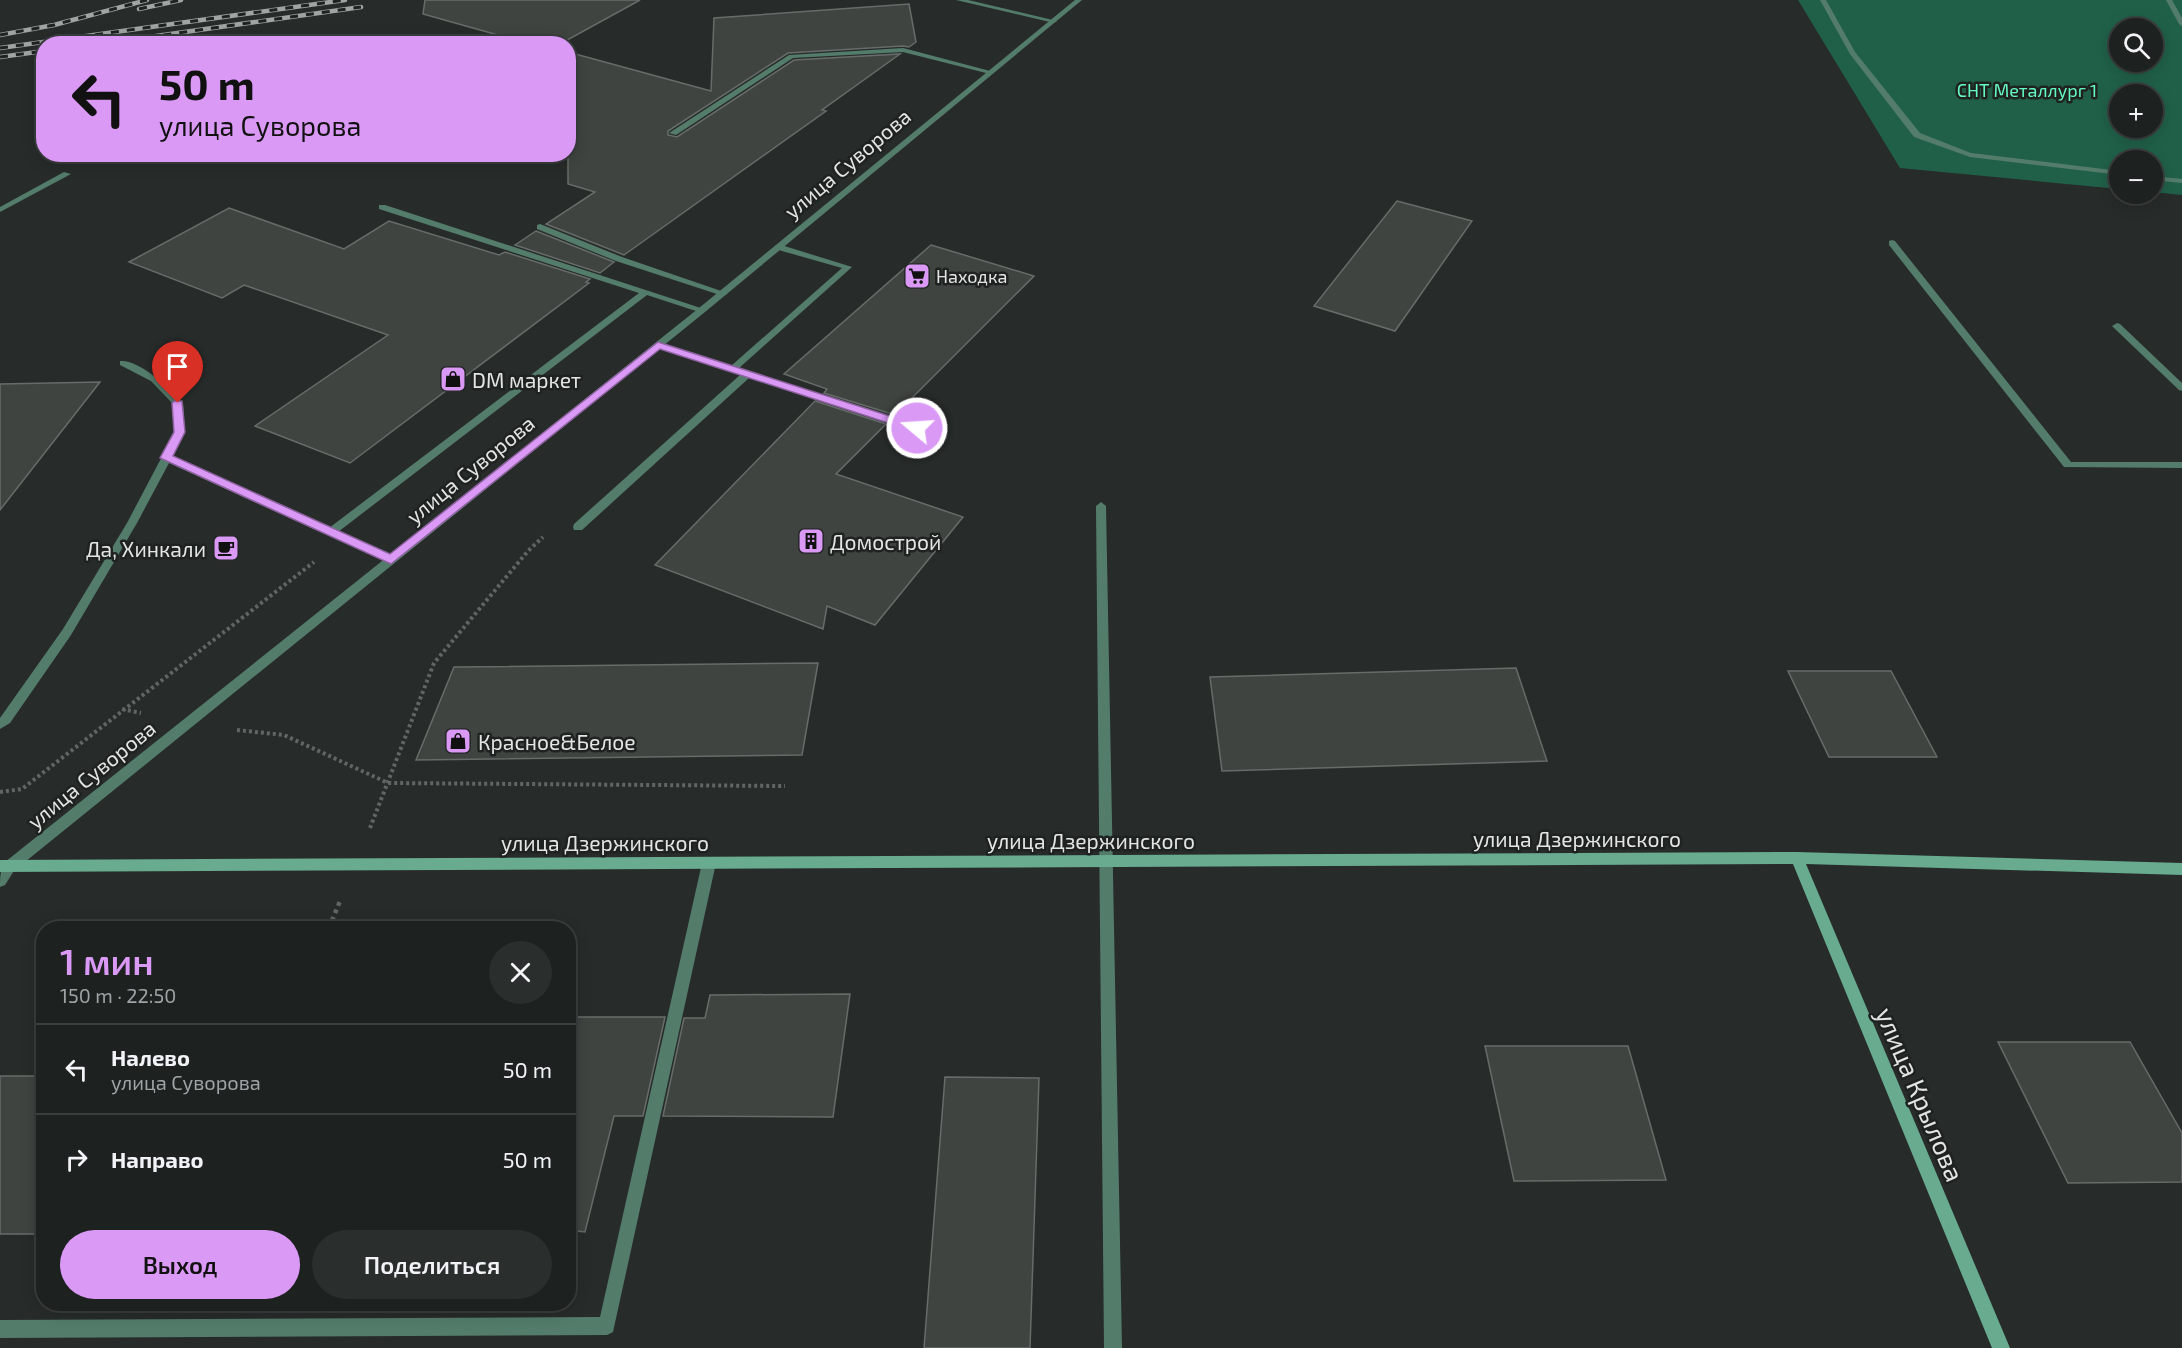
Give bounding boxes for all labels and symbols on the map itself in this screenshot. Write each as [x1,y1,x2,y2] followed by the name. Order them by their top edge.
[1957,79,2097,101] park label: СНТ Металлург 1
[779,103,916,224] street label: улица Суворова
[902,261,932,291] supermarket icon: Находка
[936,265,1008,287] place label: Находка
[152,341,203,403] pin
[438,364,468,394] shop icon: DM маркет
[472,367,581,392] place label: DM маркет
[885,396,949,460] position arrow
[401,410,540,529] street label: улица Суворова
[796,526,826,556] building icon: Домострой
[830,529,941,554] place label: Домострой
[211,533,241,563] cafe icon: Да, Хинкали
[86,536,206,561] place label: Да, Хинкали
[22,715,161,834] street label: улица Суворова
[443,726,473,756] shop icon: Красное&Белое
[478,729,636,754] place label: Красное&Белое
[1473,826,1681,852] street label: улица Дзержинского
[987,828,1195,854] street label: улица Дзержинского
[501,830,709,856] street label: улица Дзержинского
[1869,1002,1972,1186] street label: улица Крылова

